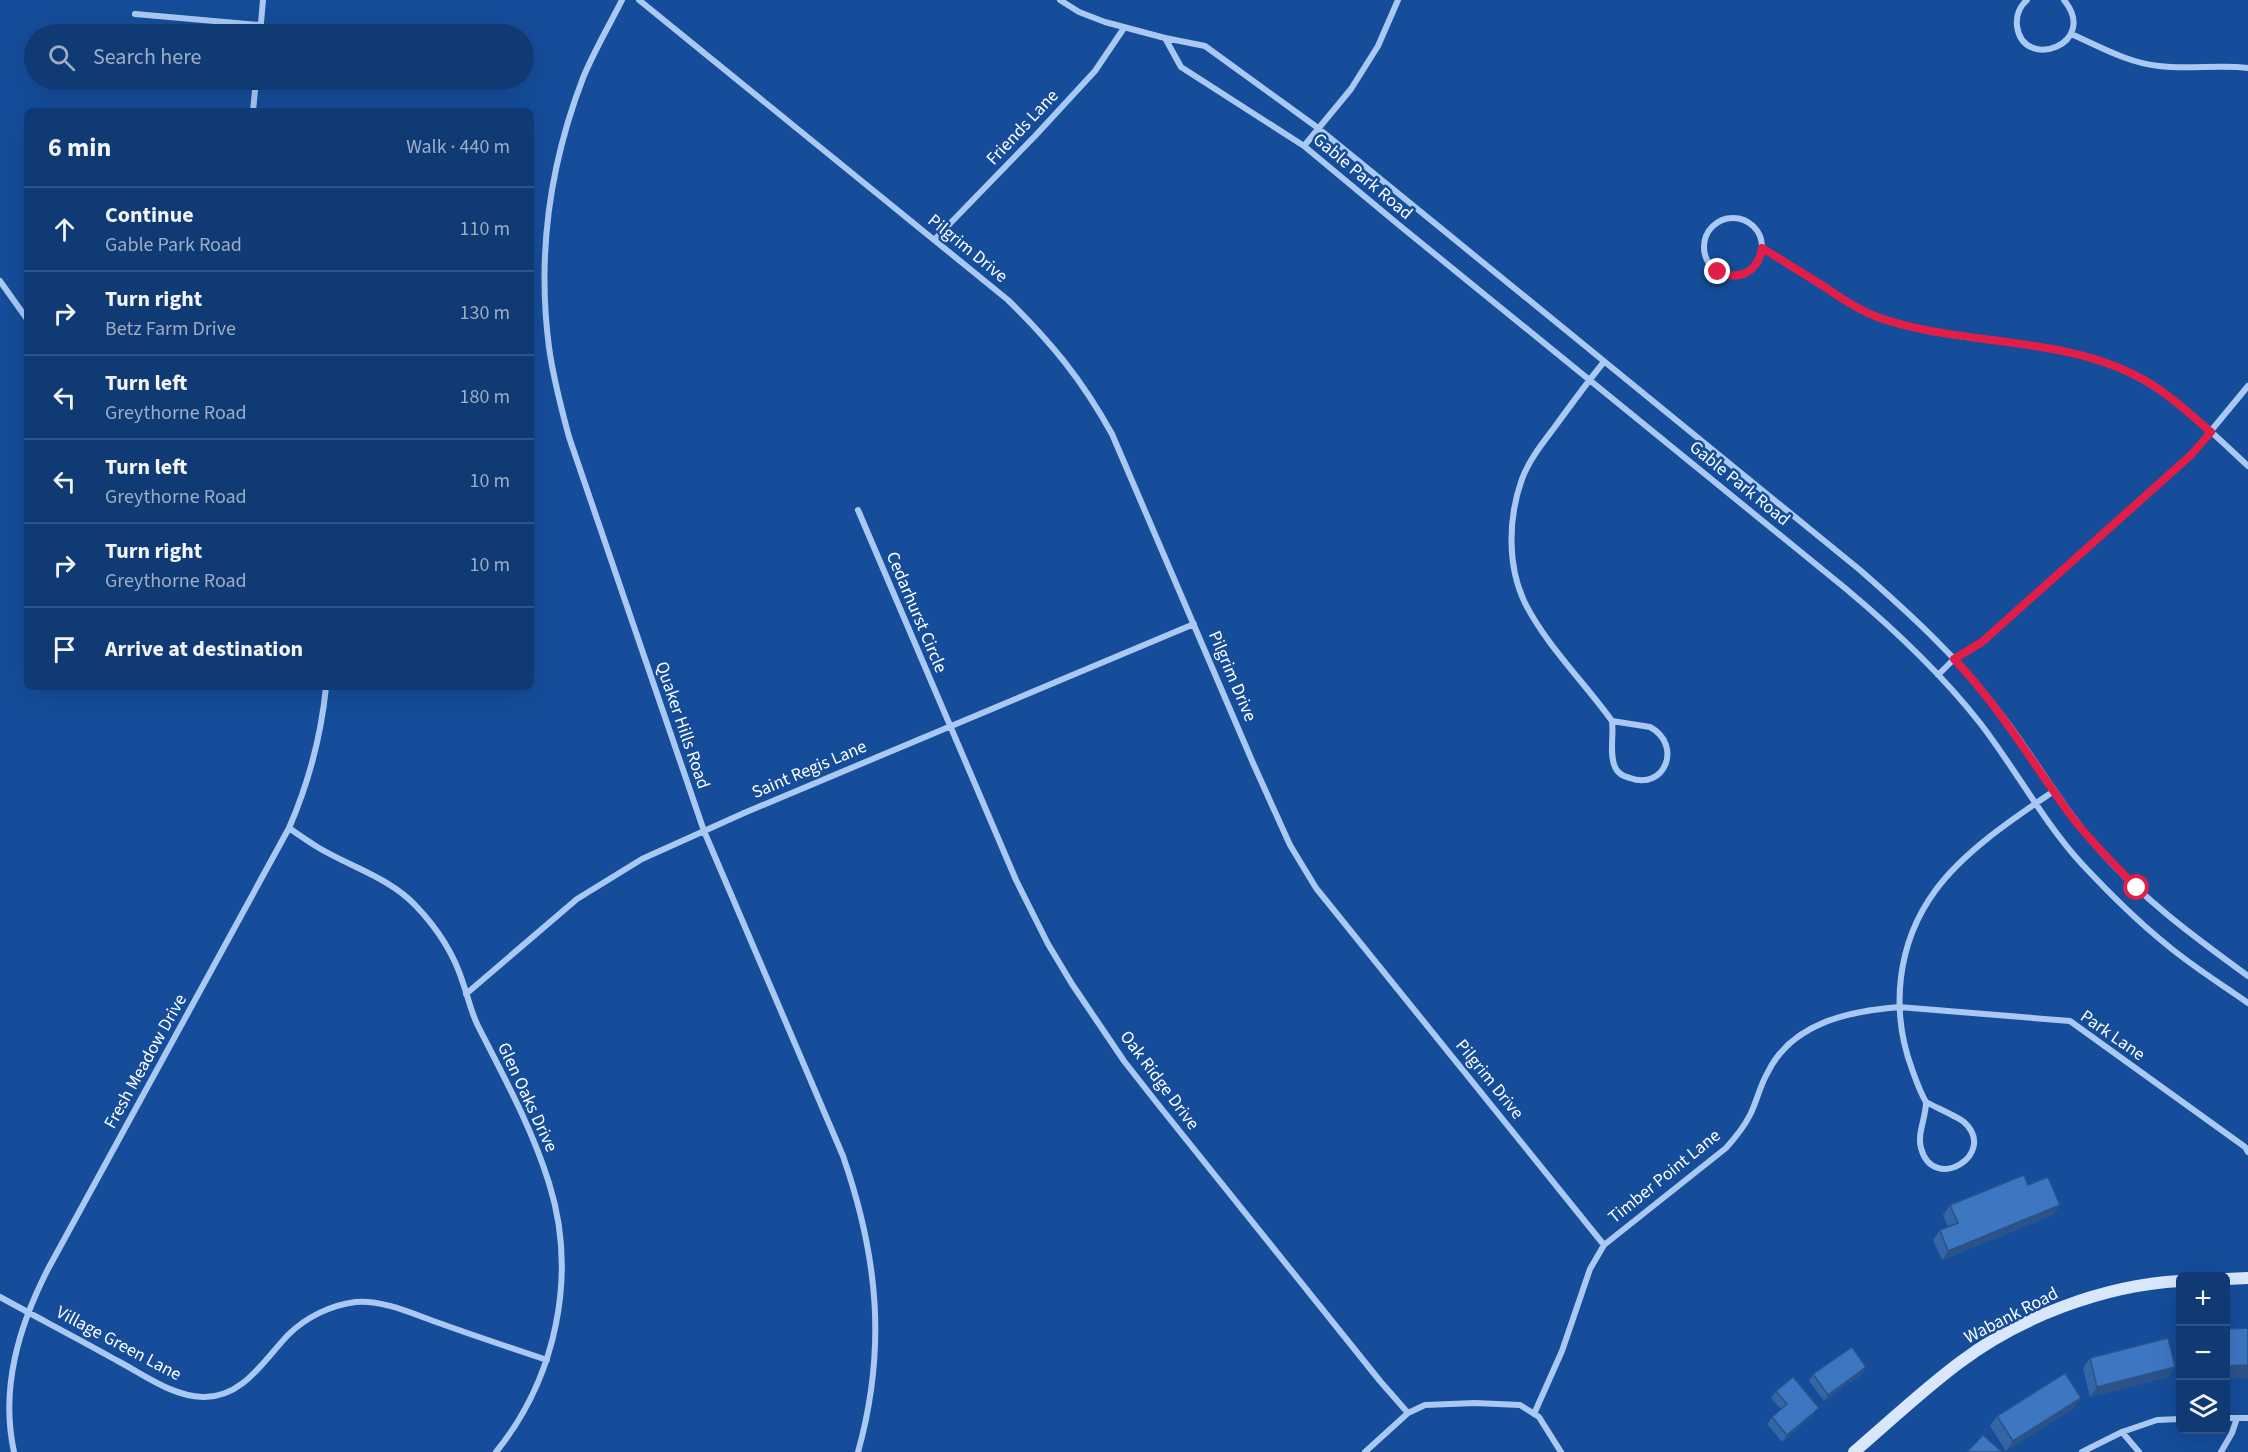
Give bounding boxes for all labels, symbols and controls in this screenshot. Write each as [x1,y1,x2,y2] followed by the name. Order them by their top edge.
[24,24,534,90] search box
[45,41,78,74] icon: search
[93,41,201,73] text: Search here
[981,84,1064,171] street label: Friends Lane
[1307,127,1418,226] street label: Gable Park Road
[48,129,111,166] text: 6 min
[406,133,510,161] text: Walk · 440 m
[105,199,194,231] text: Continue
[922,208,1013,289] street label: Pilgrim Drive
[48,213,81,246] icon: ahead
[460,215,510,243] text: 110 m
[105,231,242,259] text: Gable Park Road
[1704,258,1730,284] route end
[105,283,202,315] text: Turn right
[48,297,81,330] icon: right
[460,299,510,327] text: 130 m
[105,315,236,343] text: Betz Farm Drive
[105,367,187,399] text: Turn left
[48,381,81,414] icon: left
[460,383,510,411] text: 180 m
[105,399,247,427] text: Greythorne Road
[1684,435,1795,532] street label: Gable Park Road
[105,451,187,483] text: Turn left
[48,465,81,498] icon: left
[470,467,510,495] text: 10 m
[105,483,247,511] text: Greythorne Road
[105,535,202,567] text: Turn right
[880,548,953,677] street label: Cedarhurst Circle
[48,549,81,582] icon: right
[470,551,510,579] text: 10 m
[105,567,247,595] text: Greythorne Road
[1202,627,1263,726] street label: Pilgrim Drive
[48,633,81,666] icon: arrive
[105,633,303,665] text: Arrive at destination
[649,658,716,792] street label: Quaker Hills Road
[748,734,871,805] street label: Saint Regis Lane
[2123,874,2149,900] route start
[98,989,193,1133] street label: Fresh Meadow Drive
[2075,1004,2150,1067] street label: Park Lane
[1114,1025,1205,1135] street label: Oak Ridge Drive
[1450,1034,1530,1125] street label: Pilgrim Drive
[491,1038,564,1156] street label: Glen Oaks Drive
[1603,1123,1726,1229] street label: Timber Point Lane
[2176,1272,2230,1434] map controls
[2176,1272,2230,1326] button: +
[1960,1281,2063,1350] street label: Wabank Road
[52,1300,186,1387] street label: Village Green Lane
[2176,1326,2230,1380] button: −
[2176,1380,2230,1434] button: layers

